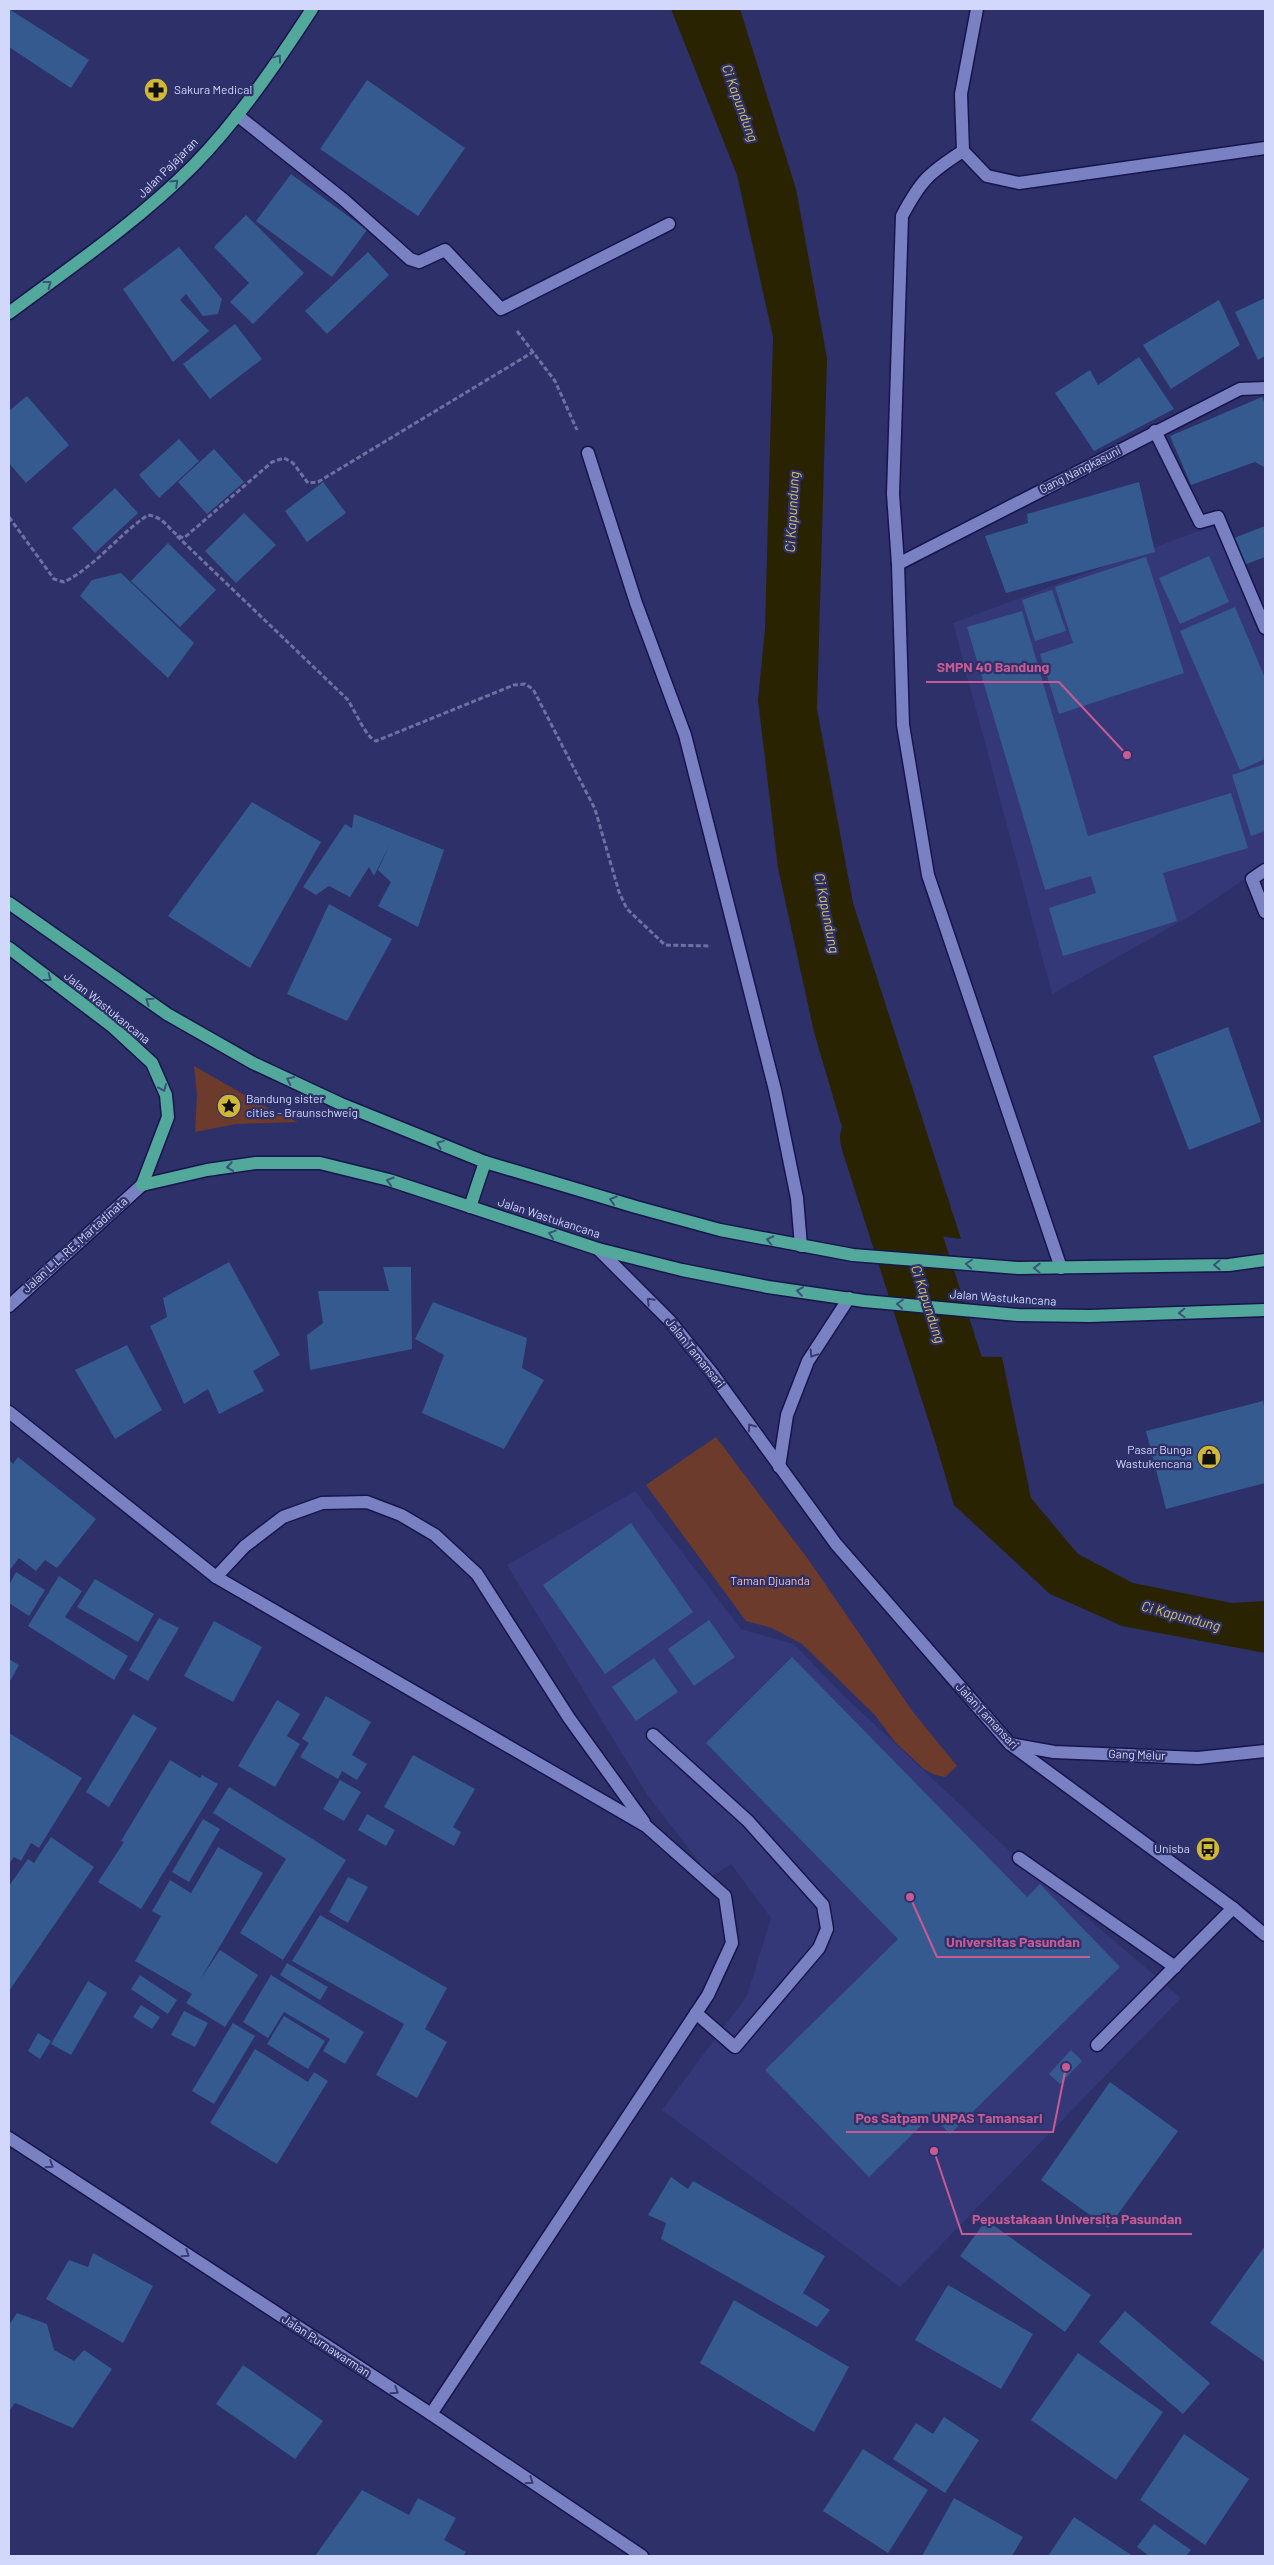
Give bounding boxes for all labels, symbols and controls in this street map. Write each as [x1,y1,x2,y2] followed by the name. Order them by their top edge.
[272,54,281,64] one-way arrow
[719,62,762,144] water label: Ci Kapundung
[143,77,169,103] pharmacy icon: Sakura Medical
[174,82,252,96] place label: Sakura Medical
[134,134,200,200] street label: Jalan Pajajaran
[169,180,178,189] one-way arrow
[42,281,52,290] one-way arrow
[1036,443,1123,496] street label: Gang Nangkasuni
[781,471,802,553] water label: Ci Kapundung
[926,653,1059,682] callout: SMPN 40 Bandung
[937,658,1050,675] text: SMPN 40 Bandung
[811,871,844,954] water label: Ci Kapundung
[62,968,154,1046] street label: Jalan Wastukancana
[42,972,52,981] one-way arrow
[145,998,154,1007] one-way arrow
[286,1076,295,1087] one-way arrow
[157,1083,167,1092] one-way arrow
[246,1091,358,1119] place label: Bandung sister cities - Braunschweig
[216,1093,242,1119] place icon: Bandung sister cities - Braunschweig
[436,1139,445,1150] one-way arrow
[226,1161,235,1171] one-way arrow
[387,1176,395,1186] one-way arrow
[19,1193,130,1295] street label: Jalan L.L. RE. Martadinata
[496,1194,602,1240] street label: Jalan Wastukancana
[609,1195,618,1205] one-way arrow
[548,1229,557,1239] one-way arrow
[766,1235,775,1246] one-way arrow
[965,1259,973,1270] one-way arrow
[1213,1260,1220,1270] one-way arrow
[908,1263,949,1345] water label: Ci Kapundung
[1033,1263,1040,1273] one-way arrow
[796,1286,804,1297] one-way arrow
[949,1286,1057,1308] street label: Jalan Wastukancana
[647,1297,656,1306] one-way arrow
[896,1299,904,1310] one-way arrow
[1177,1308,1185,1319] one-way arrow
[663,1315,728,1390] street label: Jalan Tamansari
[810,1348,819,1358] one-way arrow
[748,1424,757,1433] one-way arrow
[1116,1442,1192,1470] place label: Pasar Bunga Wastukencana
[1196,1444,1222,1470] shop icon: Pasar Bunga Wastukencana
[730,1573,810,1587] park label: Taman Djuanda
[1140,1597,1223,1634] water label: Ci Kapundung
[953,1679,1022,1751] street label: Jalan Tamansari
[1108,1746,1167,1762] street label: Gang Melur
[1195,1836,1221,1862] bus stop icon: Unisba
[1154,1841,1190,1855] place label: Unisba
[937,1928,1090,1957] callout: Universitas Pasundan
[946,1933,1080,1950] text: Universitas Pasundan
[846,2103,1053,2132] callout: Pos Satpam UNPAS Tamansari
[856,2109,1042,2126] text: Pos Satpam UNPAS Tamansari
[44,2159,53,2168] one-way arrow
[962,2205,1192,2234] callout: Pepustakaan Universita Pasundan
[972,2210,1182,2227] text: Pepustakaan Universita Pasundan
[180,2248,189,2257] one-way arrow
[280,2311,373,2379] street label: Jalan Purnawarman
[389,2384,398,2394] one-way arrow
[524,2475,534,2484] one-way arrow

